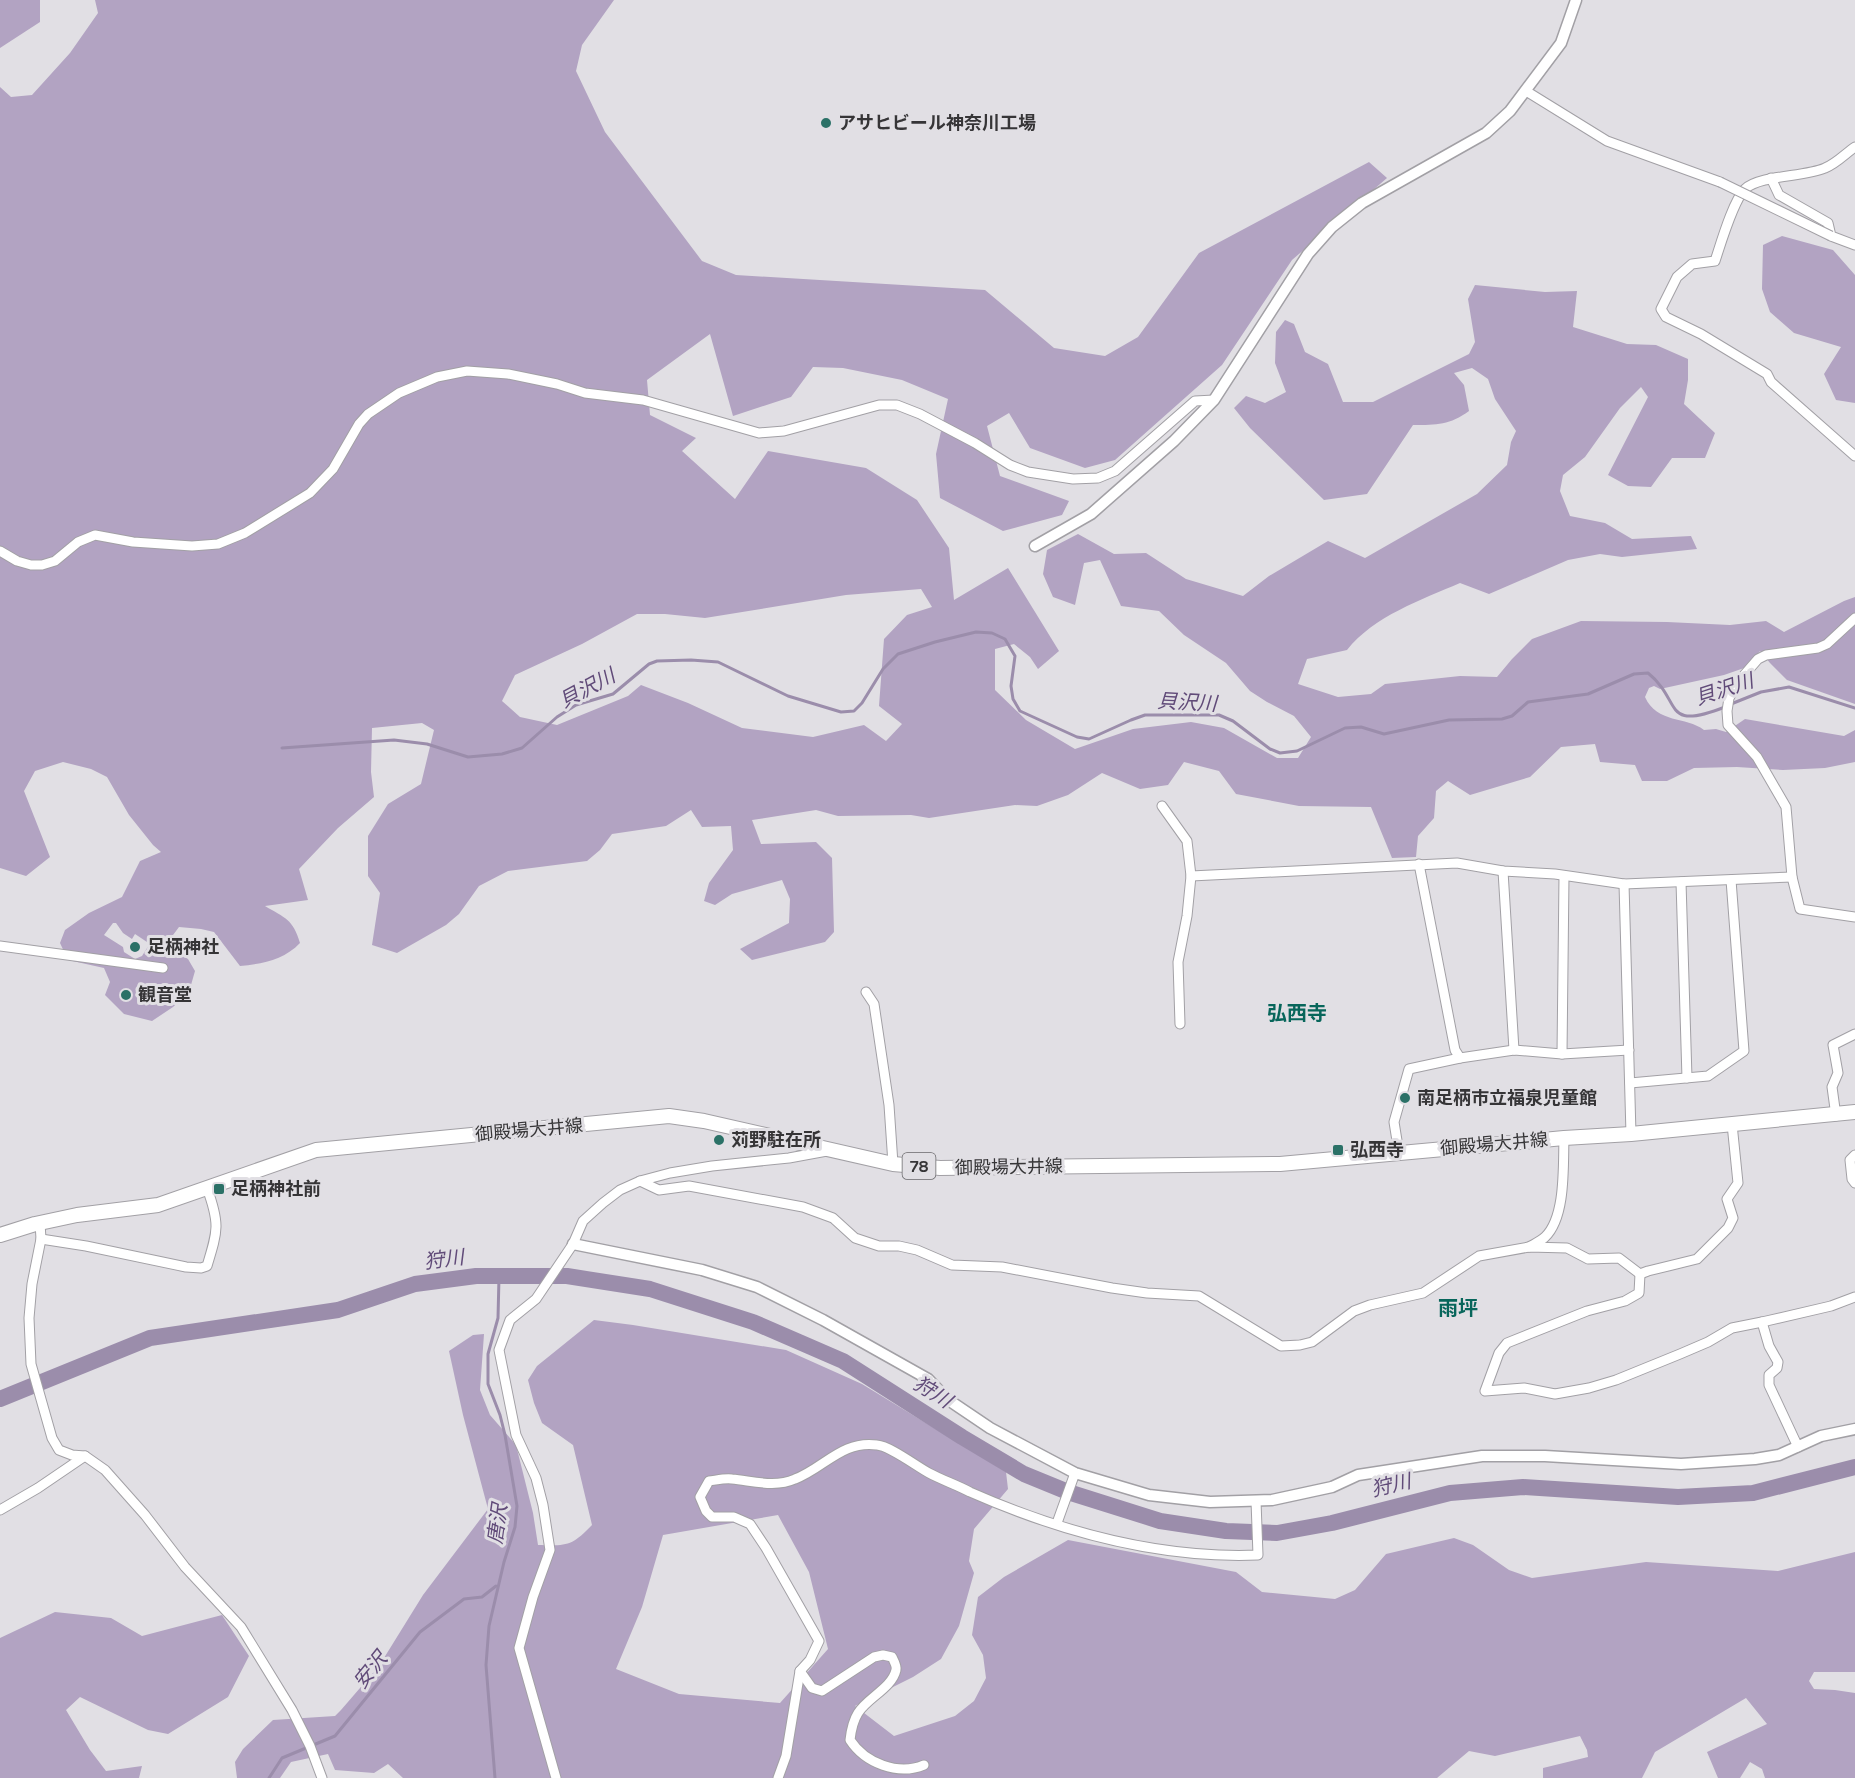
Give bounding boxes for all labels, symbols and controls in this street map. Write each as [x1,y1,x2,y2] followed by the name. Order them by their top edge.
[838,111,1036,134] place label: アサヒビール神奈川工場
[819,116,833,130] marker: アサヒビール神奈川工場
[554,661,621,714] water label: 貝沢川
[1691,667,1758,711] water label: 貝沢川
[1156,687,1220,717] water label: 貝沢川
[147,935,219,958] place label: 足柄神社
[128,940,142,954] marker: 足柄神社
[138,983,192,1006] place label: 観音堂
[119,988,133,1002] marker: 観音堂
[1267,1000,1327,1026] district label: 弘西寺
[1417,1086,1597,1109] place label: 南足柄市立福泉児童館
[1398,1091,1412,1105] marker: 南足柄市立福泉児童館
[474,1113,584,1146] street label: 御殿場大井線
[1439,1127,1549,1160] street label: 御殿場大井線
[731,1128,821,1151] place label: 苅野駐在所
[712,1133,726,1147] marker: 苅野駐在所
[1350,1138,1404,1161] place label: 弘西寺
[1331,1143,1345,1157] marker: 弘西寺
[902,1153,936,1179] road number: 78
[955,1154,1063,1179] street label: 御殿場大井線
[231,1177,321,1200] place label: 足柄神社前
[212,1182,226,1196] marker: 足柄神社前
[423,1243,467,1274] water label: 狩川
[1438,1295,1478,1321] district label: 雨坪
[909,1370,959,1415] water label: 狩川
[1369,1467,1415,1502] water label: 狩川
[481,1499,513,1546] water label: 唐沢
[347,1644,395,1694] water label: 安沢

